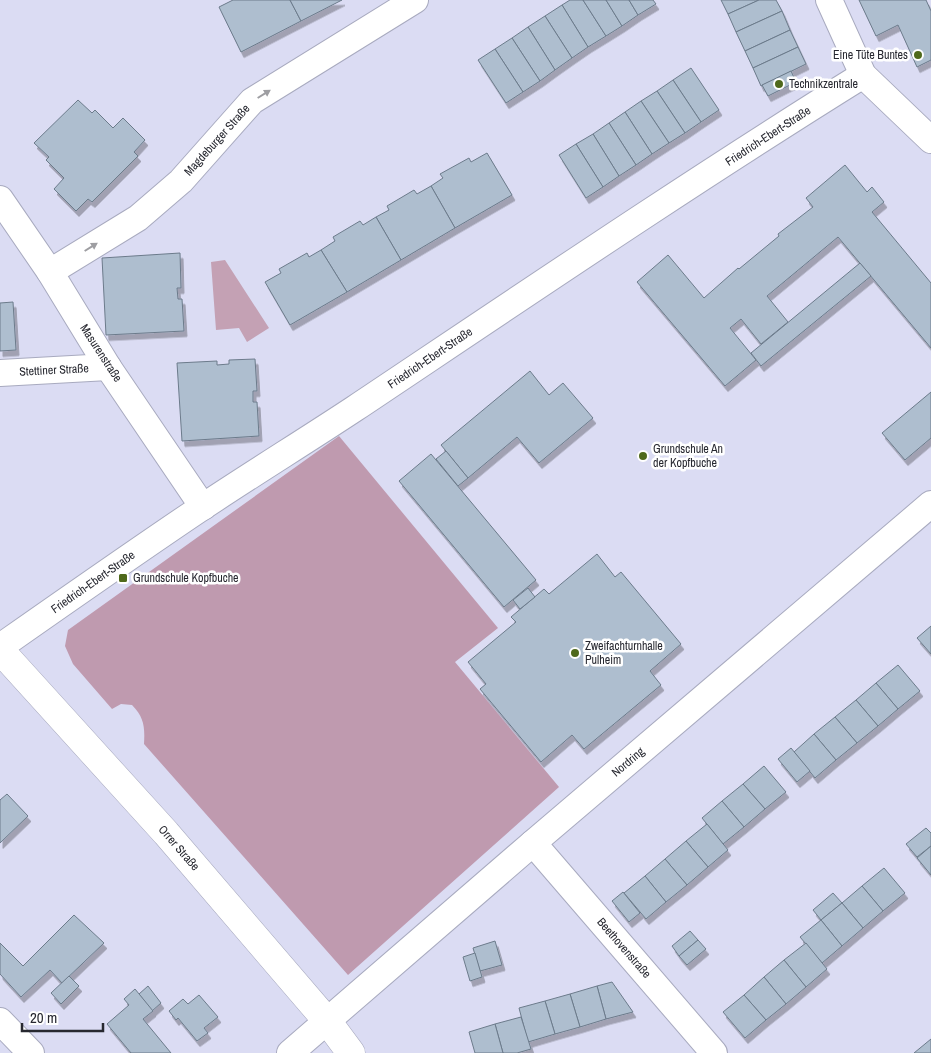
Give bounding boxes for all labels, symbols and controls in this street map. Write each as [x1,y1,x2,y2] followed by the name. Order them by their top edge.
[833,47,908,63] place label: Eine Tüte Buntes
[912,49,924,61] marker: Eine Tüte Buntes
[789,76,858,92] place label: Technikzentrale
[773,78,785,90] marker: Technikzentrale
[257,89,270,98] one-way arrow
[181,101,253,179] street label: Magdeburger Straße
[722,102,814,170] street label: Friedrich-Ebert-Straße
[85,242,98,251] one-way arrow
[76,321,126,385] street label: Masurenstraße
[384,324,476,392] street label: Friedrich-Ebert-Straße
[19,360,89,380] street label: Stettiner Straße
[653,441,723,471] place label: Grundschule An der Kopfbuche
[637,450,649,462] marker: Grundschule An der Kopfbuche
[48,547,138,617] street label: Friedrich-Ebert-Straße
[133,570,239,586] place label: Grundschule Kopfbuche
[117,572,129,584] marker: Grundschule Kopfbuche
[585,638,663,668] place label: Zweifachturnhalle Pulheim
[569,647,581,659] marker: Zweifachturnhalle Pulheim
[608,743,648,780] street label: Nordring
[155,822,203,874] street label: Orrer Straße
[593,914,655,982] street label: Beethovenstraße
[22,1000,104,1032] scale bar
[30,1007,57,1028] text: 20 m

